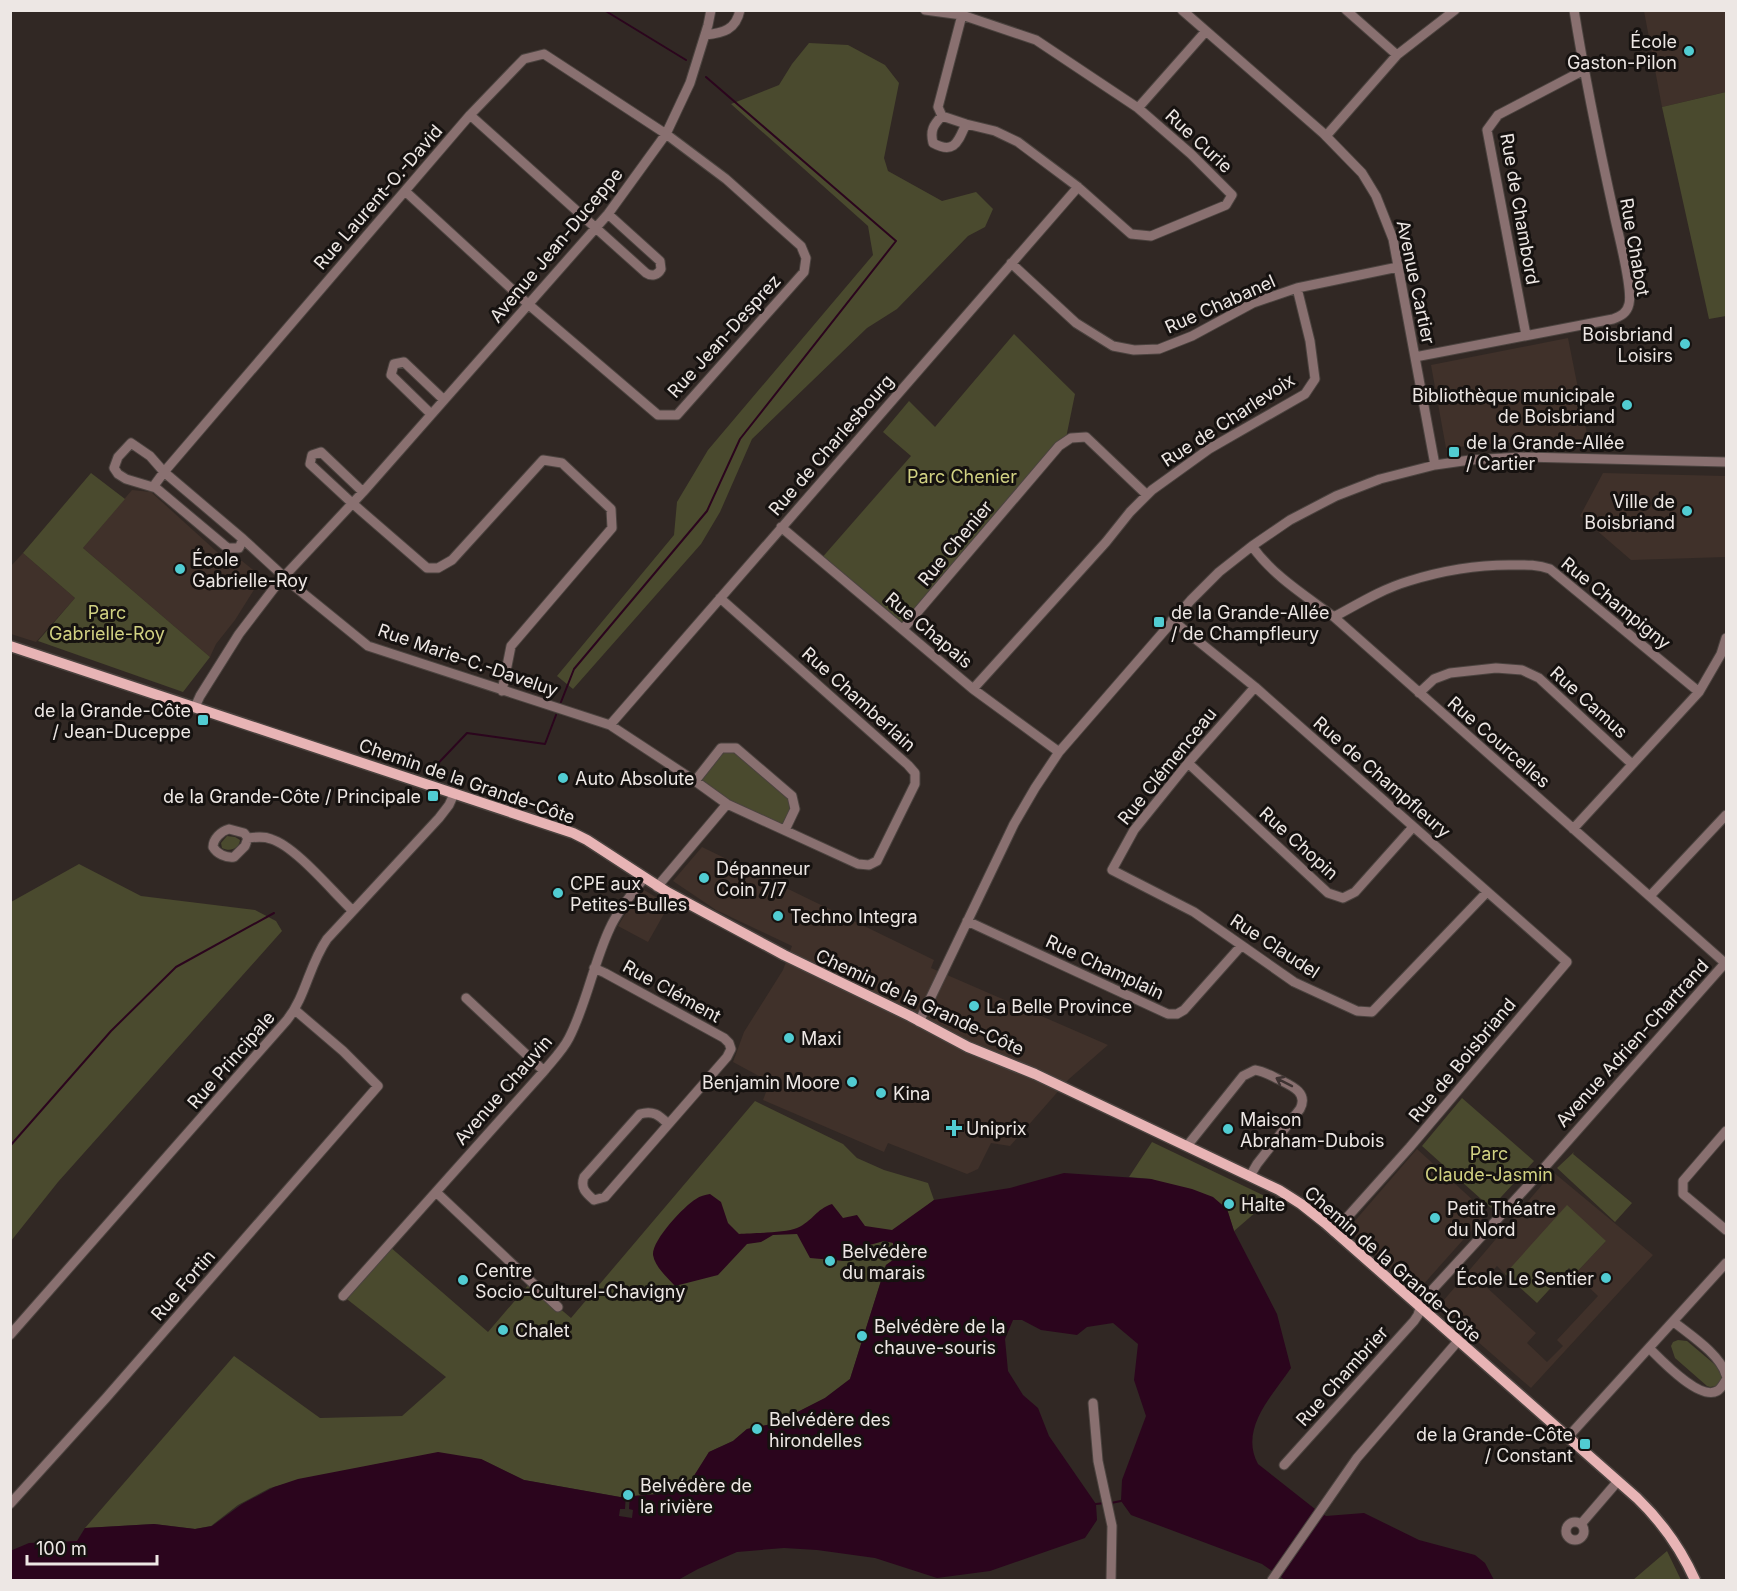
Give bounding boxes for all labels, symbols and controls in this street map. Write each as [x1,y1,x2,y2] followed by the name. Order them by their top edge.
[1567,30,1677,73] place label: École Gaston-Pilon
[1682,44,1696,58] marker: École Gaston-Pilon
[1161,105,1237,177] street label: Rue Curie
[309,120,447,274] street label: Rue Laurent-O.-David
[1496,132,1544,286] street label: Rue de Chambord
[485,163,627,327] street label: Avenue Jean-Duceppe
[1616,196,1654,298] street label: Rue Chabot
[1393,218,1439,346] street label: Avenue Cartier
[663,270,785,402] street label: Rue Jean-Desprez
[1162,270,1278,338] street label: Rue Chabanel
[1582,324,1673,366] place label: Boisbriand Loisirs
[1678,337,1692,351] marker: Boisbriand Loisirs
[1157,369,1299,471] street label: Rue de Charlevoix
[764,370,898,520] street label: Rue de Charlesbourg
[1412,385,1615,427] place label: Bibliothèque municipale de Boisbriand
[1620,398,1634,412] marker: Bibliothèque municipale de Boisbriand
[1466,432,1624,474] place label: de la Grande-Allée / Cartier
[1447,445,1461,459] marker: de la Grande-Allée / Cartier
[907,466,1017,487] park label: Parc Chenier
[1584,491,1675,533] place label: Ville de Boisbriand
[913,496,997,590] street label: Rue Chenier
[1680,504,1694,518] marker: Ville de Boisbriand
[192,548,308,591] place label: École Gabrielle-Roy
[1557,553,1675,653] street label: Rue Champigny
[173,562,187,576] marker: École Gabrielle-Roy
[881,588,977,672] street label: Rue Chapais
[49,602,165,644] park label: Parc Gabrielle-Roy
[1171,602,1329,644] place label: de la Grande-Allée / de Champfleury
[1152,615,1166,629] marker: de la Grande-Allée / de Champfleury
[375,619,561,701] street label: Rue Marie-C.-Daveluy
[798,643,920,755] street label: Rue Chamberlain
[1546,662,1632,742] street label: Rue Camus
[1444,692,1554,792] street label: Rue Courcelles
[34,700,191,742] place label: de la Grande-Côte / Jean-Duceppe
[1113,703,1221,829] street label: Rue Clémenceau
[1309,712,1455,842] street label: Rue de Champfleury
[196,713,210,727] marker: de la Grande-Côte / Jean-Duceppe
[356,734,578,828] street label: Chemin de la Grande-Côte
[575,768,695,789] place label: Auto Absolute
[556,771,570,785] marker: Auto Absolute
[163,786,421,807] place label: de la Grande-Côte / Principale
[426,789,440,803] marker: de la Grande-Côte / Principale
[1255,802,1343,884] street label: Rue Chopin
[716,858,810,900] place label: Dépanneur Coin 7/7
[697,871,711,885] marker: Dépanneur Coin 7/7
[570,873,687,915] place label: CPE aux Petites-Bulles
[551,886,565,900] marker: CPE aux Petites-Bulles
[790,906,918,927] place label: Techno Integra
[771,909,785,923] marker: Techno Integra
[1227,909,1323,983] street label: Rue Claudel
[1043,930,1167,1004] street label: Rue Champlain
[813,944,1027,1060] street label: Chemin de la Grande-Côte
[619,955,725,1027] street label: Rue Clément
[1551,955,1713,1131] street label: Avenue Adrien-Chartrand
[1404,994,1520,1126] street label: Rue de Boisbriand
[986,996,1132,1017] place label: La Belle Province
[967,999,981,1013] marker: La Belle Province
[183,1007,279,1113] street label: Rue Principale
[801,1028,842,1049] place label: Maxi
[450,1031,556,1149] street label: Avenue Chauvin
[782,1031,796,1045] marker: Maxi
[702,1072,840,1093] place label: Benjamin Moore
[845,1075,859,1089] marker: Benjamin Moore
[1275,1076,1293,1087] one-way arrow
[893,1083,930,1104] place label: Kina
[874,1086,888,1100] marker: Kina
[1240,1109,1384,1151] place label: Maison Abraham-Dubois
[966,1118,1027,1139] place label: Uniprix
[947,1121,961,1135] marker: Uniprix
[1221,1122,1235,1136] marker: Maison Abraham-Dubois
[1425,1143,1553,1185] park label: Parc Claude-Jasmin
[1300,1182,1486,1346] street label: Chemin de la Grande-Côte
[1241,1194,1285,1215] place label: Halte
[1222,1197,1236,1211] marker: Halte
[1447,1198,1556,1240] place label: Petit Théatre du Nord
[1428,1211,1442,1225] marker: Petit Théatre du Nord
[842,1241,927,1283] place label: Belvédère du marais
[147,1245,219,1325] street label: Rue Fortin
[823,1254,837,1268] marker: Belvédère du marais
[475,1260,685,1302] place label: Centre Socio-Culturel-Chavigny
[1456,1267,1594,1289] place label: École Le Sentier
[1599,1271,1613,1285] marker: École Le Sentier
[456,1273,470,1287] marker: Centre Socio-Culturel-Chavigny
[874,1316,1006,1358] place label: Belvédère de la chauve-souris
[515,1320,570,1341] place label: Chalet
[1292,1322,1392,1430] street label: Rue Chambrier
[496,1323,510,1337] marker: Chalet
[855,1329,869,1343] marker: Belvédère de la chauve-souris
[769,1409,891,1451] place label: Belvédère des hirondelles
[750,1422,764,1436] marker: Belvédère des hirondelles
[1416,1424,1573,1466] place label: de la Grande-Côte / Constant
[1578,1437,1592,1451] marker: de la Grande-Côte / Constant
[640,1475,752,1517] place label: Belvédère de la rivière
[621,1488,635,1502] marker: Belvédère de la rivière
[27,1528,158,1566] scale bar
[36,1538,87,1559] text: 100 m

